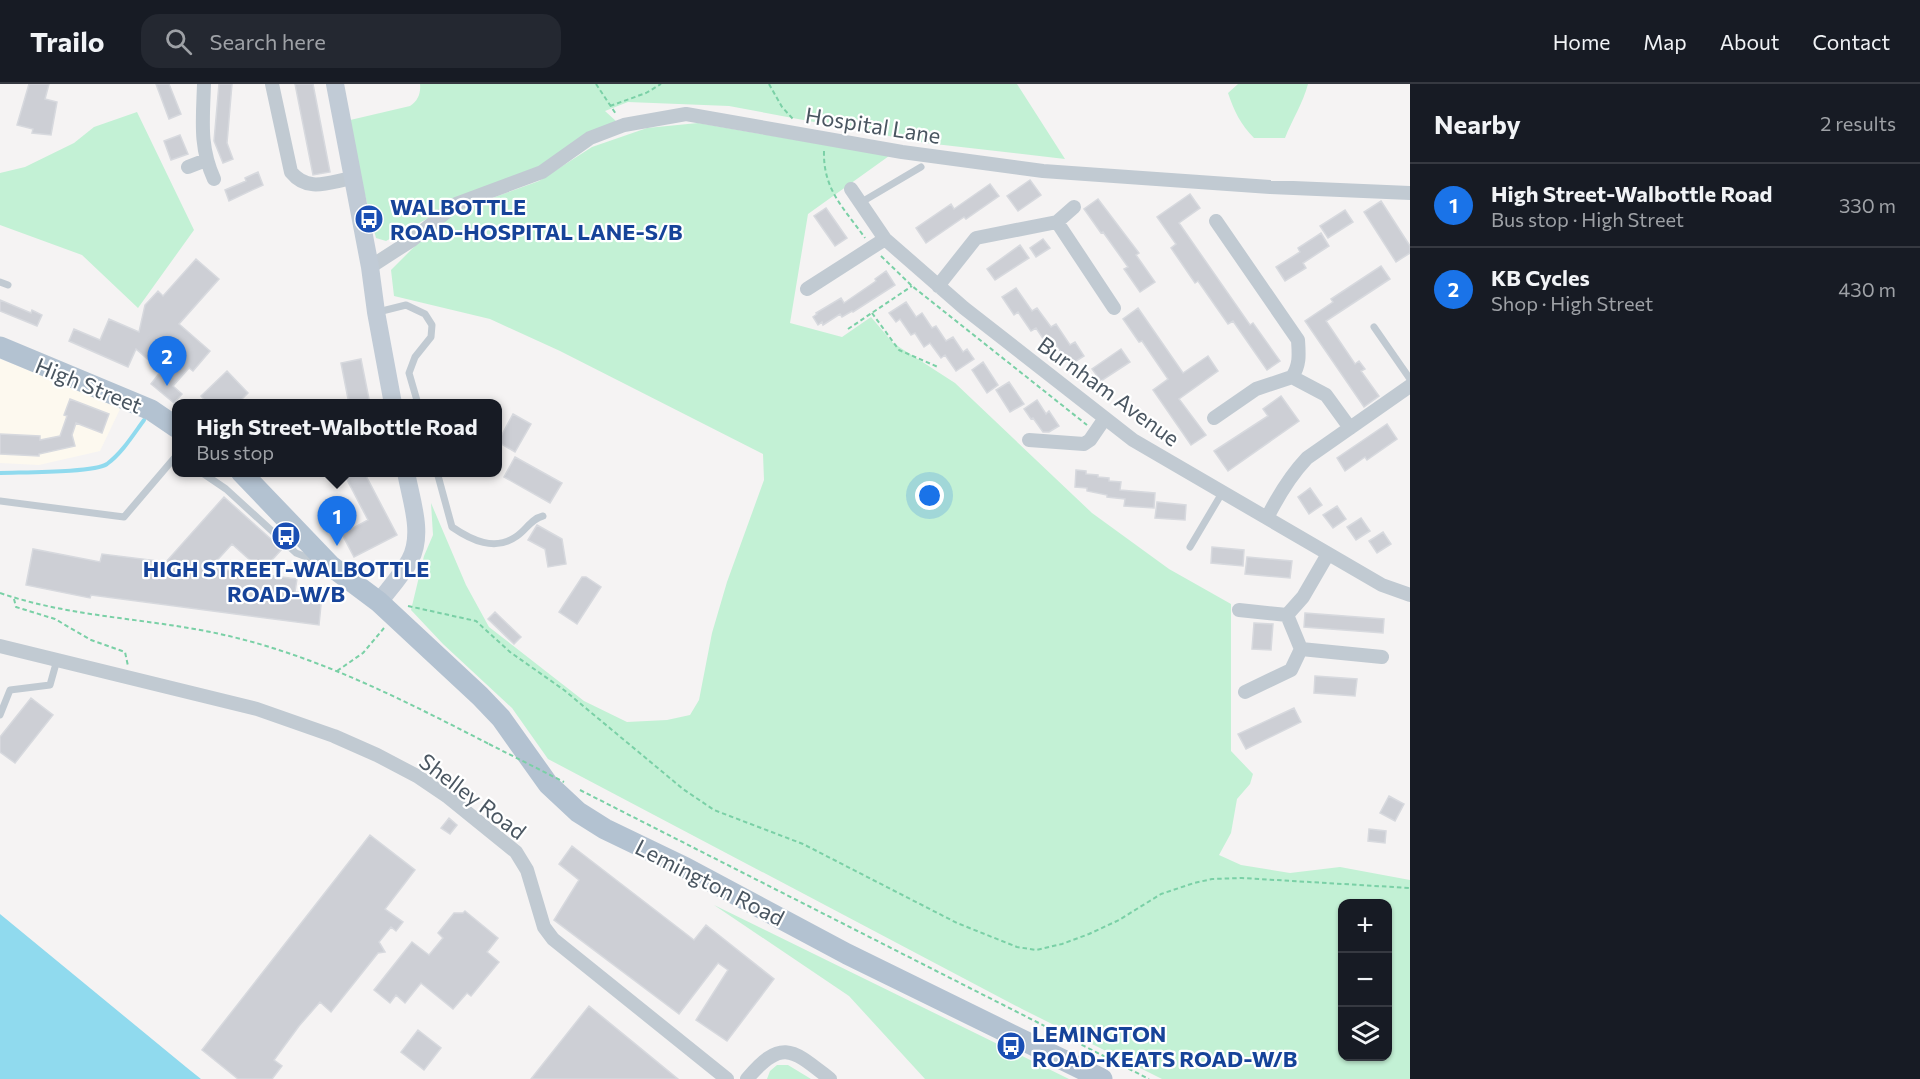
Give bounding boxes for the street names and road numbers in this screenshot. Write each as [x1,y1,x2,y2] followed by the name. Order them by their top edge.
[803,101,943,149] street label: Hospital Lane
[1033,330,1185,452] street label: Burnham Avenue
[32,351,146,419] street label: High Street
[414,747,532,845] street label: Shelley Road
[631,833,789,931] street label: Lemington Road

